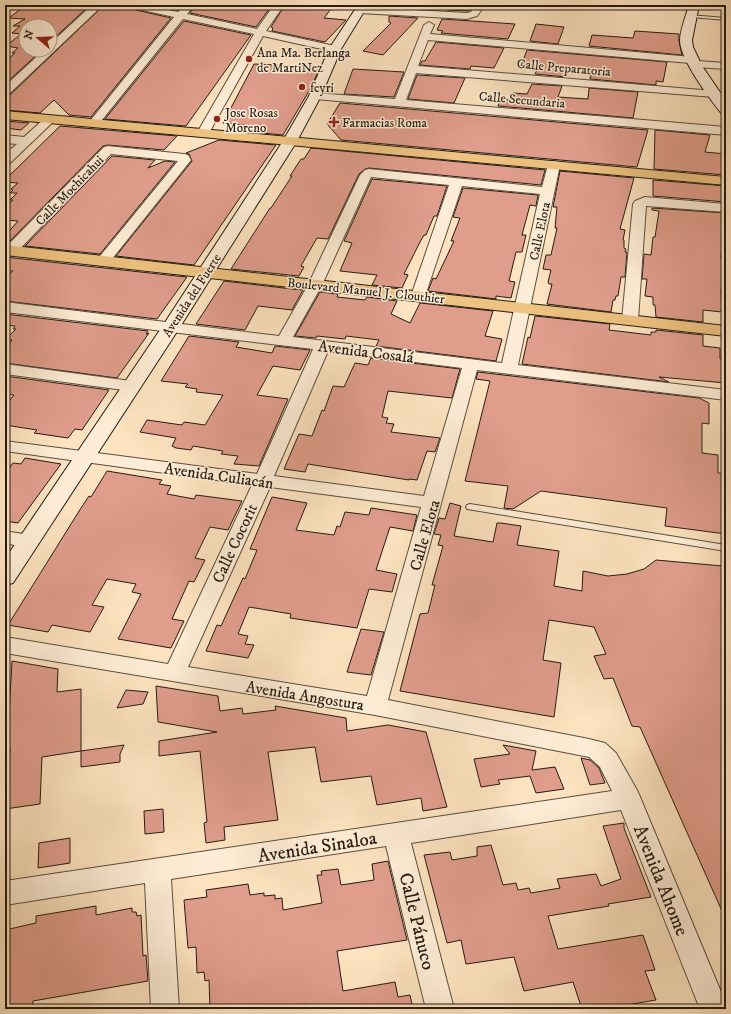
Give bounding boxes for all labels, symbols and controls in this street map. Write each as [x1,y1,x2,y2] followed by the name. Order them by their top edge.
[18,18,58,58] north arrow
[21,29,38,42] text: N
[257,45,351,76] place label: Ana Ma. Berlanga de MartiNez
[244,54,254,64] marker: Ana Ma. Berlanga de MartiNez
[516,56,612,80] street label: Calle Preparatoria
[310,80,334,96] place label: feyri
[297,82,307,92] marker: feyri
[478,88,566,112] street label: Calle Secundaria
[224,105,278,136] place label: Jose Rosas Moreno
[212,114,222,124] marker: Jose Rosas Moreno
[342,115,428,131] place label: Farmacias Roma
[329,117,339,127] marker: Farmacias Roma
[32,152,107,229] street label: Calle Mochicahui
[526,200,554,262] street label: Calle Elota
[159,251,225,340] street label: Avenida del Fuerte
[286,275,446,307] street label: Boulevard Manuel J. Clouthier
[317,336,415,368] street label: Avenida Cosalá
[163,458,276,494] street label: Avenida Culiacán
[405,497,445,573] street label: Calle Elota
[208,501,262,586] street label: Calle Cocorit
[244,677,365,715] street label: Avenida Angostura
[628,822,693,940] street label: Avenida Ahome
[256,827,378,868] street label: Avenida Sinaloa
[393,870,440,972] street label: Calle Pánuco

